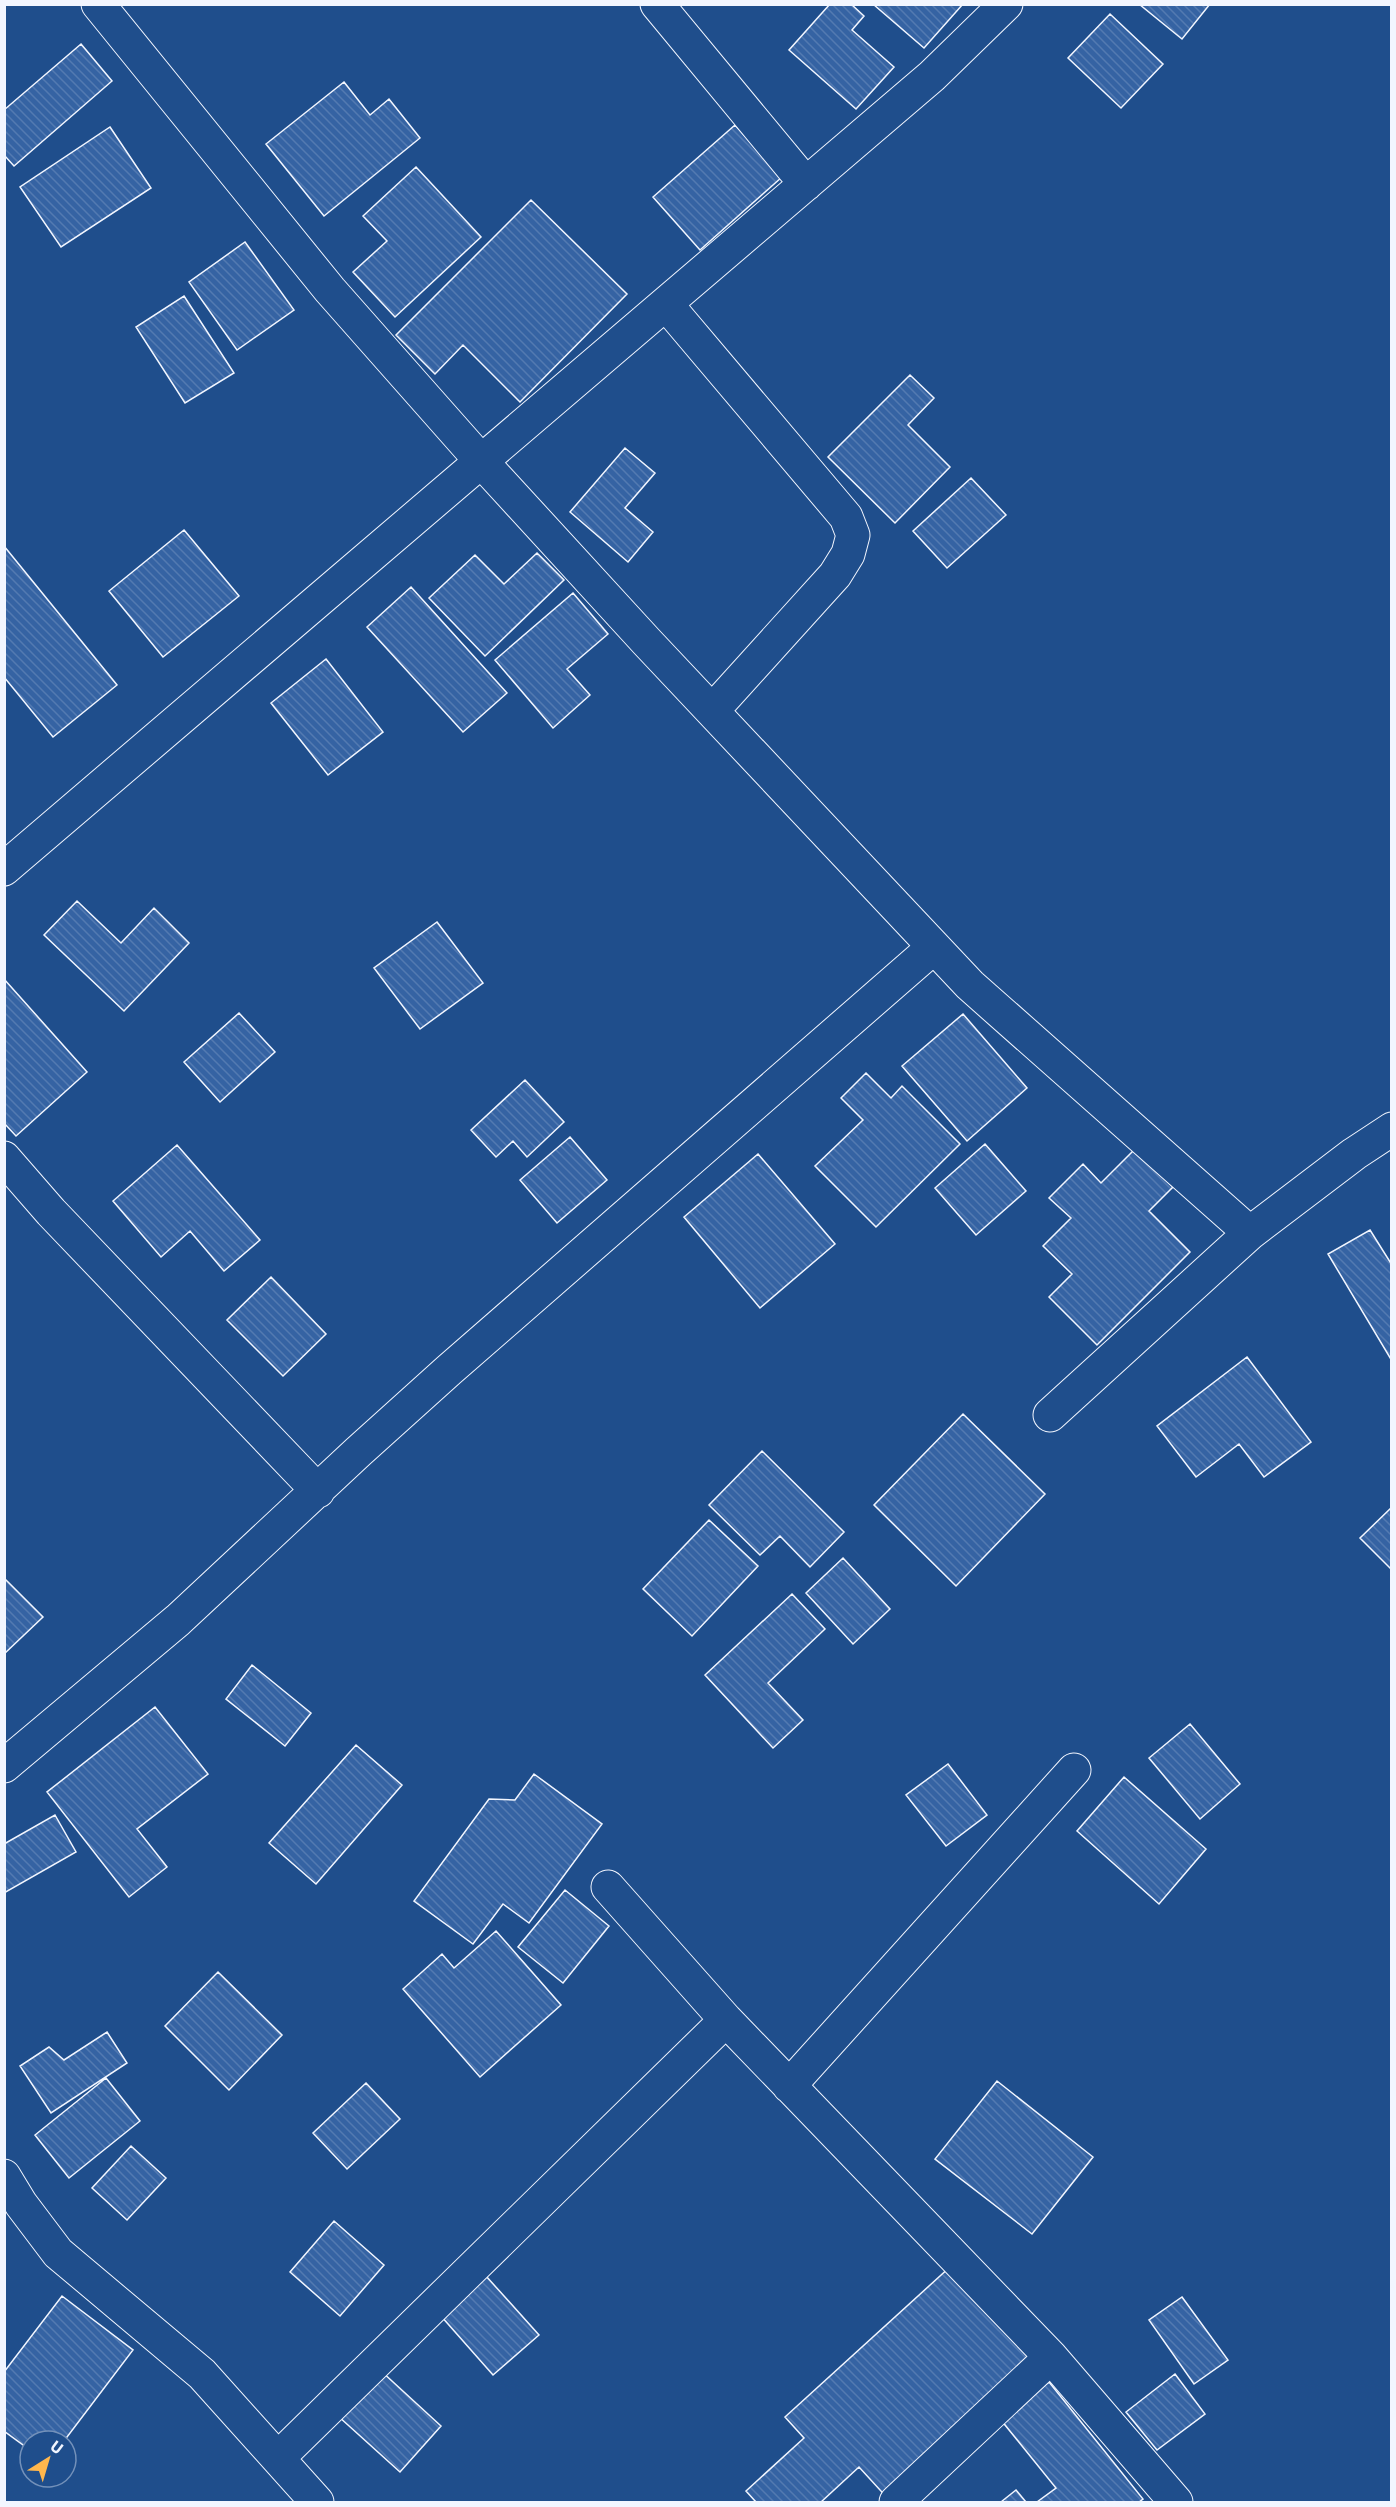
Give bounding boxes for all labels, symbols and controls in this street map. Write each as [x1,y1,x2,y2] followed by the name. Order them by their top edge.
[18,2429,78,2489] north arrow
[47,2436,67,2458] text: U

